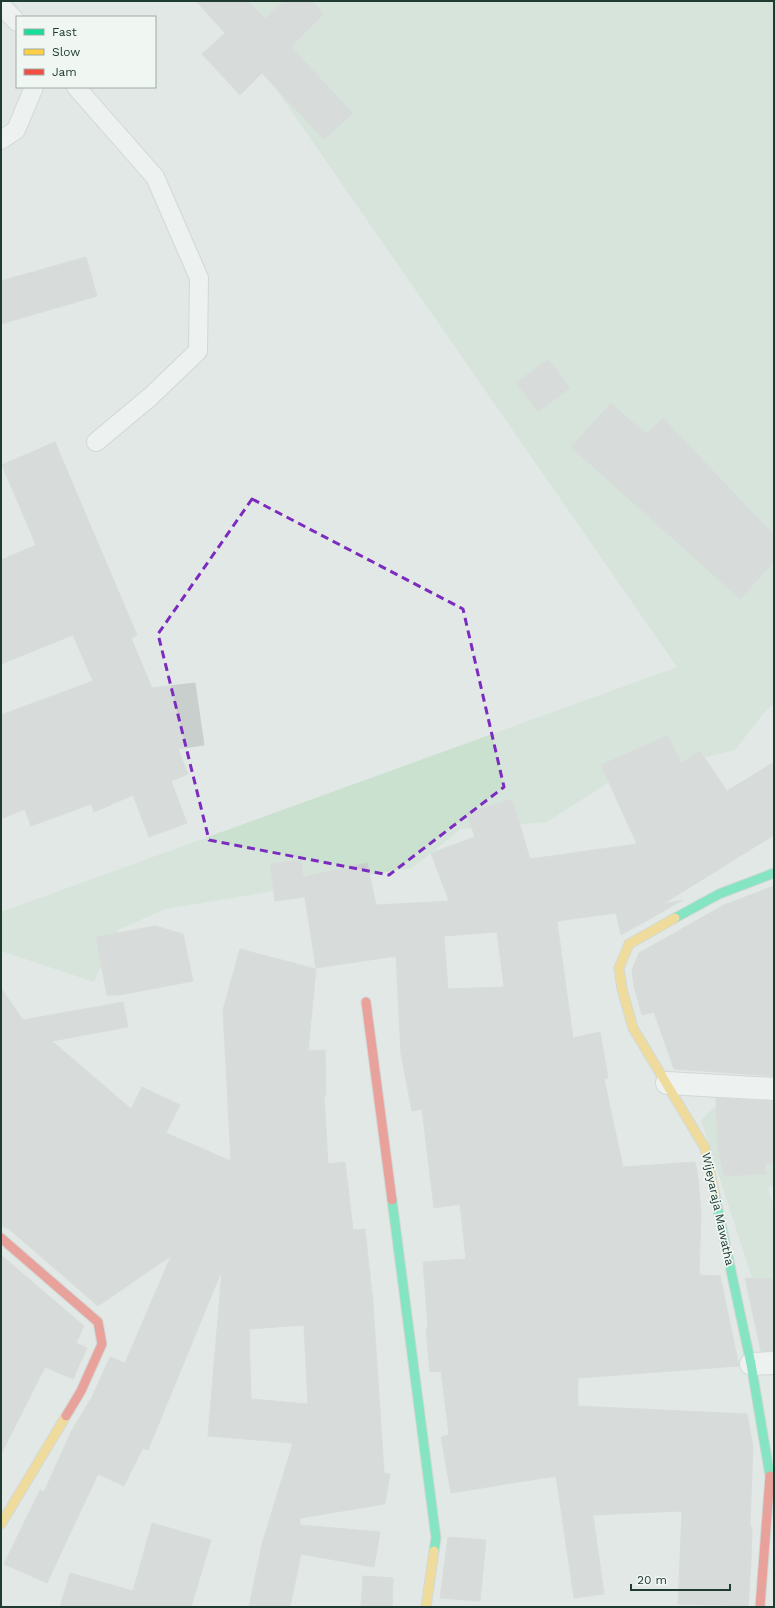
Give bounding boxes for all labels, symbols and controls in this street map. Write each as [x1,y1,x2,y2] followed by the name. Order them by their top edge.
[16,16,156,88] legend
[52,25,77,39] text: Fast
[52,45,80,59] text: Slow
[52,65,77,79] text: Jam
[699,1151,737,1267] street label: Wijeyaraja Mawatha
[631,1566,730,1592] scale bar
[637,1573,667,1587] text: 20 m

